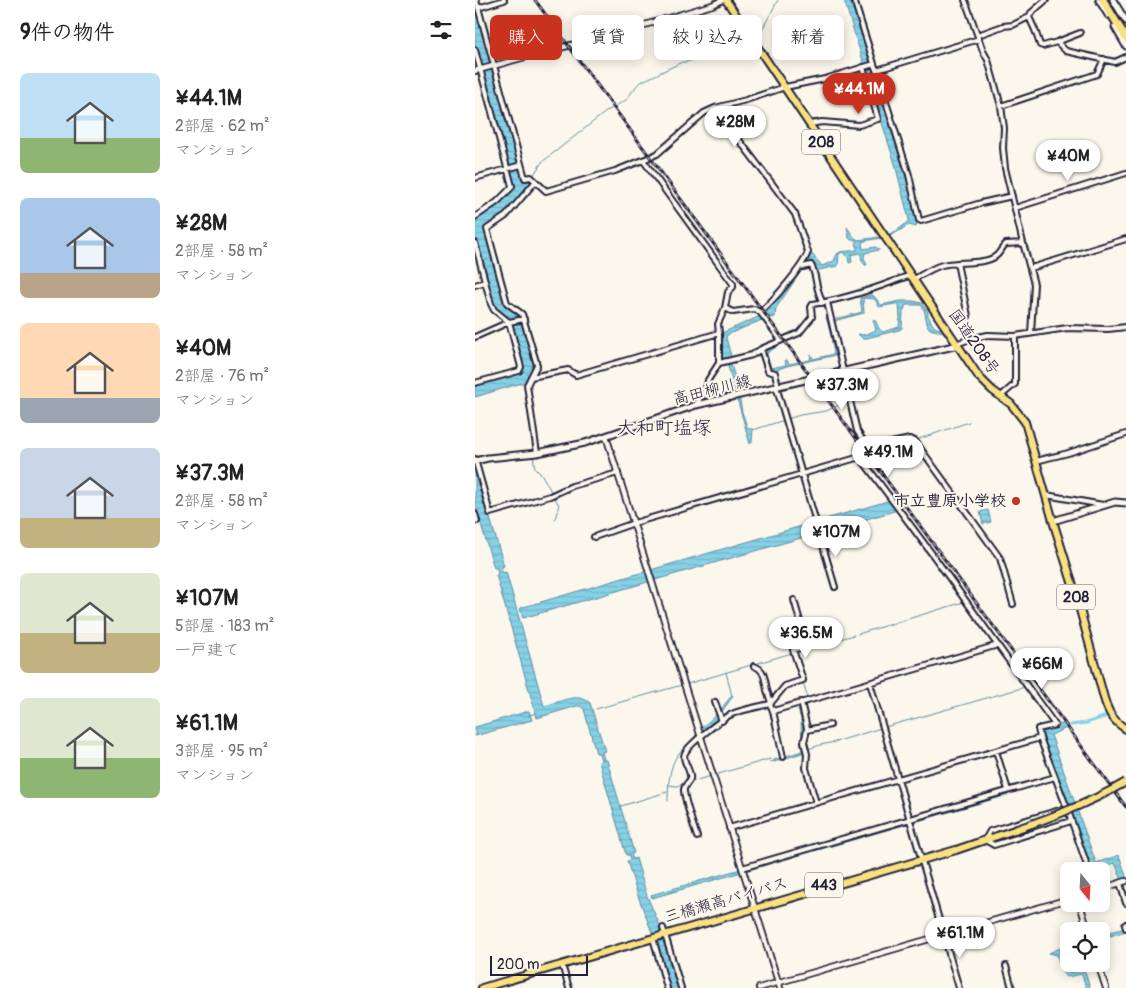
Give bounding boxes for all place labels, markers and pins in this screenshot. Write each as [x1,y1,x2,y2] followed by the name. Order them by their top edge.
[818,72,900,115] pin: ¥44.1M
[705,106,765,148] pin: ¥28M
[1038,140,1098,182] pin: ¥40M
[801,368,883,411] pin: ¥37.3M
[847,436,929,478] pin: ¥49.1M
[894,491,1006,511] place label: 市立豊原小学校
[1010,495,1022,507] marker: 市立豊原小学校
[801,516,871,558] pin: ¥107M
[765,616,847,659] pin: ¥36.5M
[1012,648,1072,690] pin: ¥66M
[919,916,1001,959] pin: ¥61.1M

